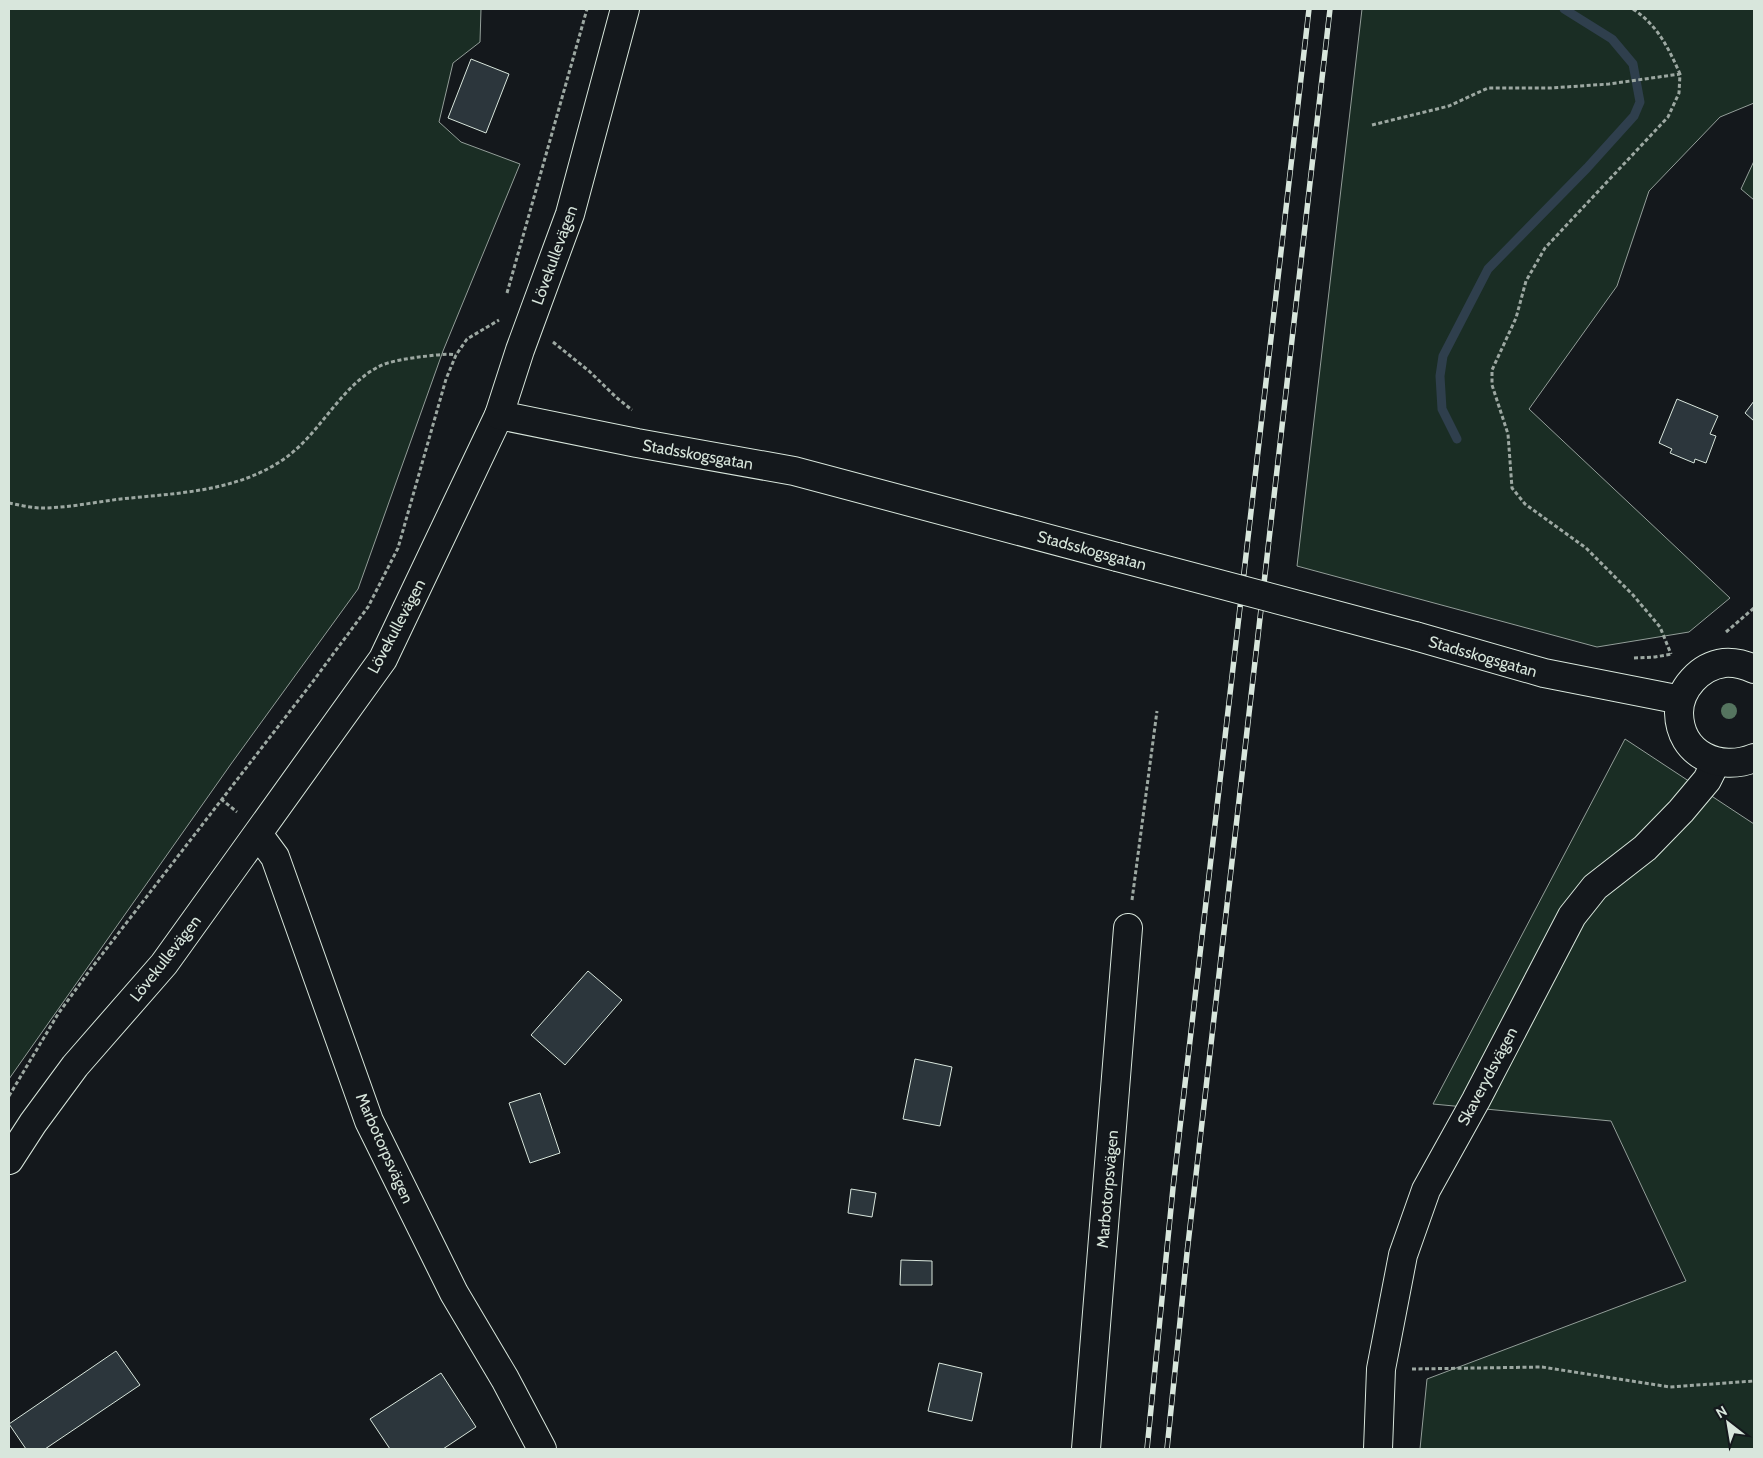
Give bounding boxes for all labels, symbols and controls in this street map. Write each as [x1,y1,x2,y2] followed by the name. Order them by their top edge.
[528,203,581,307] street label: Lövekullevägen
[641,435,755,474] street label: Stadsskogsgatan
[1035,527,1148,574] street label: Stadsskogsgatan
[364,576,429,677] street label: Lövekullevägen
[1426,632,1539,681] street label: Stadsskogsgatan
[126,911,205,1005] street label: Lövekullevägen
[1454,1024,1521,1129] street label: Skaverydsvägen
[352,1090,417,1206] street label: Marbotorpsvägen
[1093,1129,1122,1249] street label: Marbotorpsvägen
[1703,1398,1753,1448] north arrow
[1712,1402,1730,1422] text: N

